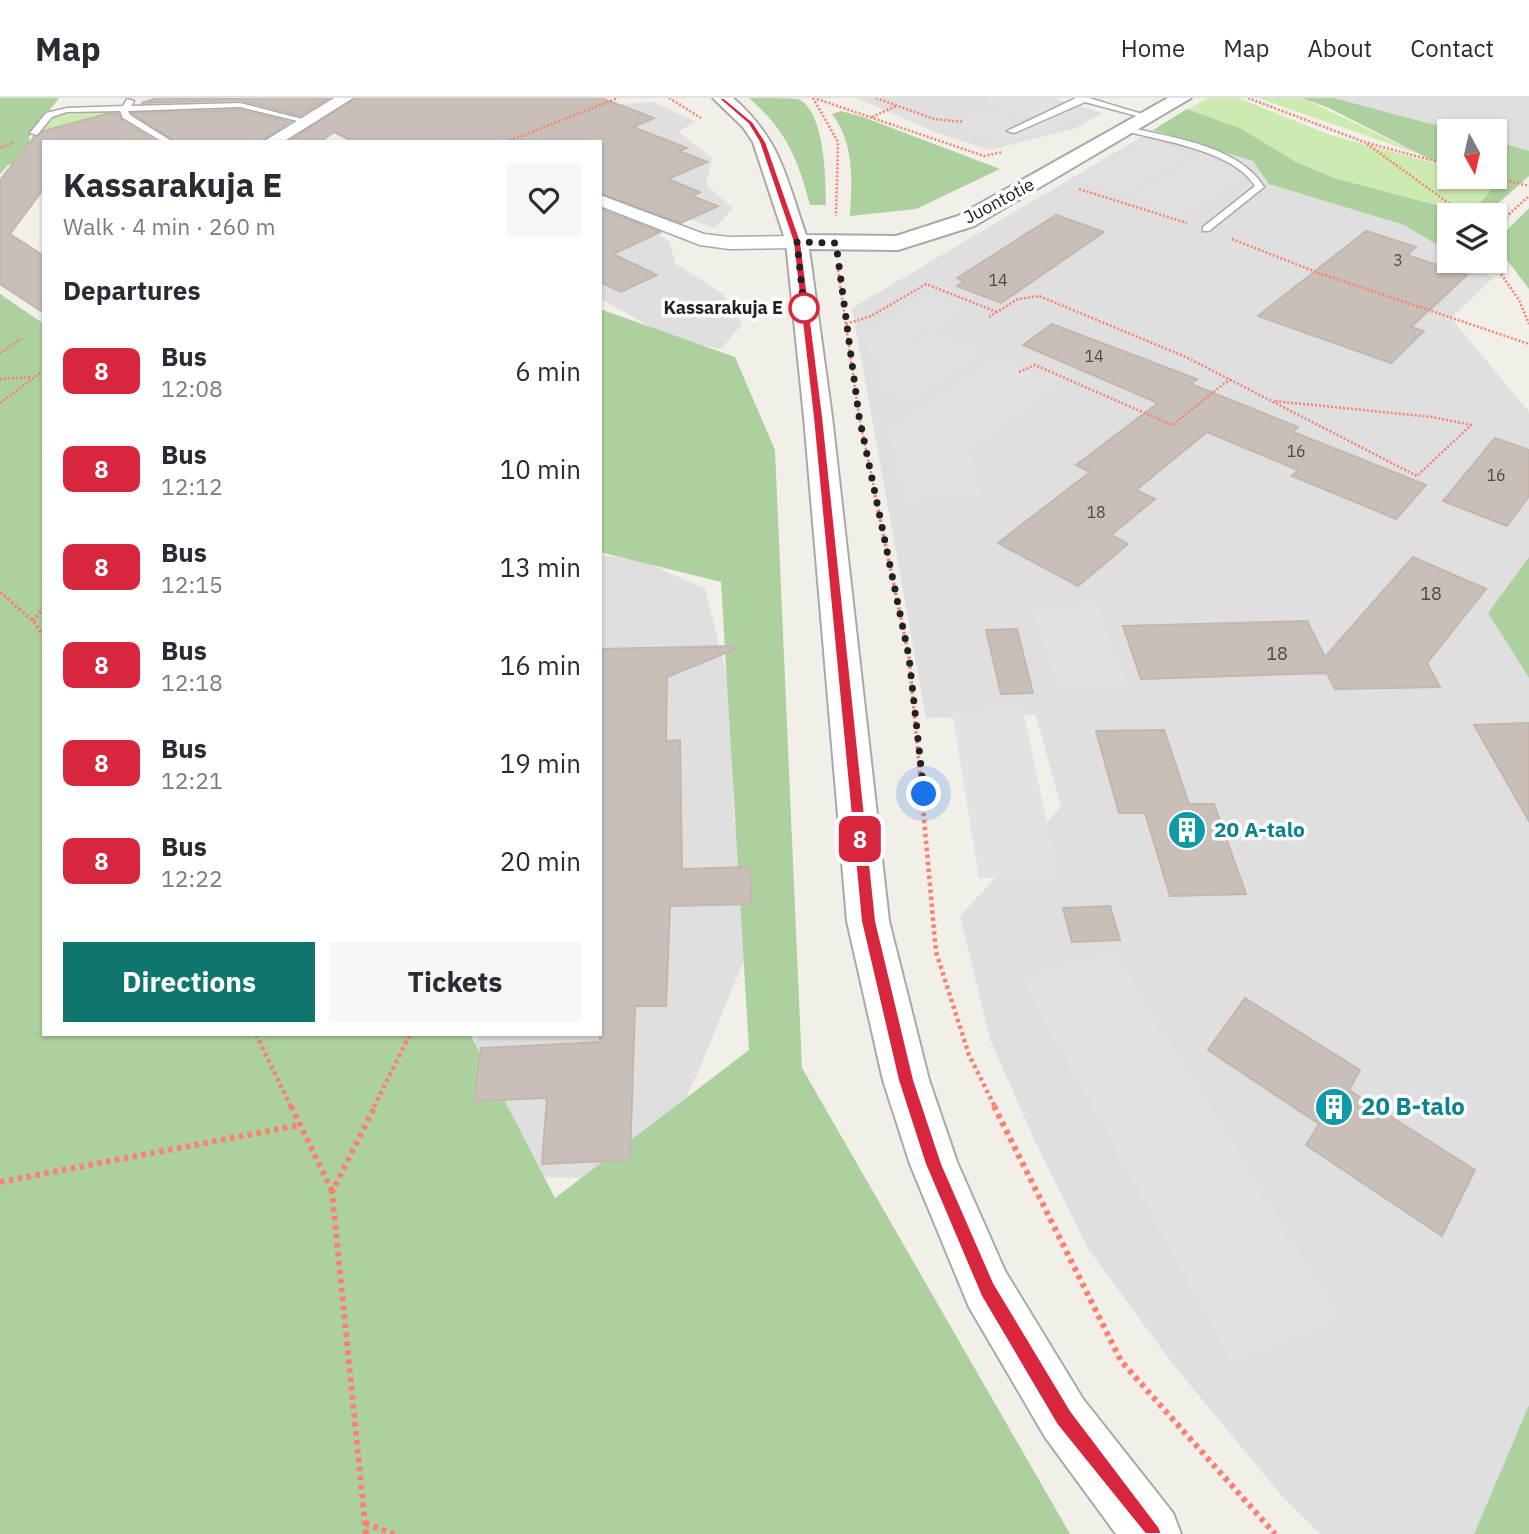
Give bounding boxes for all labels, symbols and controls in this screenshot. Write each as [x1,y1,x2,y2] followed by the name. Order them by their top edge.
[35,27,101,70] text: Map
[1121,32,1185,64] text: Home
[1223,32,1269,64] text: Map
[1307,32,1372,64] text: About
[1410,32,1494,64] text: Contact
[1437,119,1507,189] north arrow
[1437,119,1507,273] map controls
[63,163,282,206] text: Kassarakuja E
[507,163,581,237] button: heart
[959,172,1038,229] street label: Juontotie
[1437,203,1507,273] button: layers
[63,211,276,241] text: Walk · 4 min · 260 m
[1393,250,1403,270] house number: 3
[988,270,1008,290] house number: 14
[63,273,201,307] text: Departures
[789,293,819,323] marker: Kassarakuja E
[663,296,783,319] place label: Kassarakuja E
[161,339,207,373] text: Bus
[1084,346,1104,366] house number: 14
[515,354,581,388] text: 6 min
[94,355,109,387] text: 8
[161,373,223,403] text: 12:08
[161,437,207,471] text: Bus
[1286,441,1306,461] house number: 16
[500,452,581,486] text: 10 min
[94,453,109,485] text: 8
[1486,465,1506,485] house number: 16
[161,471,223,501] text: 12:12
[1086,502,1106,522] house number: 18
[161,535,207,569] text: Bus
[500,550,581,584] text: 13 min
[94,551,109,583] text: 8
[161,569,223,599] text: 12:15
[1420,582,1442,605] house number: 18
[161,633,207,667] text: Bus
[1266,642,1288,665] house number: 18
[500,648,581,682] text: 16 min
[94,649,109,681] text: 8
[161,667,223,697] text: 12:18
[161,731,207,765] text: Bus
[500,746,581,780] text: 19 min
[94,747,109,779] text: 8
[161,765,223,795] text: 12:21
[906,776,941,811] your location
[1166,809,1208,851] building icon: 20 A-talo
[1214,815,1305,843] place label: 20 A-talo
[837,816,883,862] line badge: 8
[853,823,867,855] text: 8
[161,829,207,863] text: Bus
[500,844,581,878] text: 20 min
[94,845,109,877] text: 8
[161,863,223,893] text: 12:22
[63,942,315,1022] button: Directions
[329,942,581,1022] button: Tickets
[1313,1086,1355,1128] building icon: 20 B-talo
[1361,1090,1465,1122] place label: 20 B-talo

